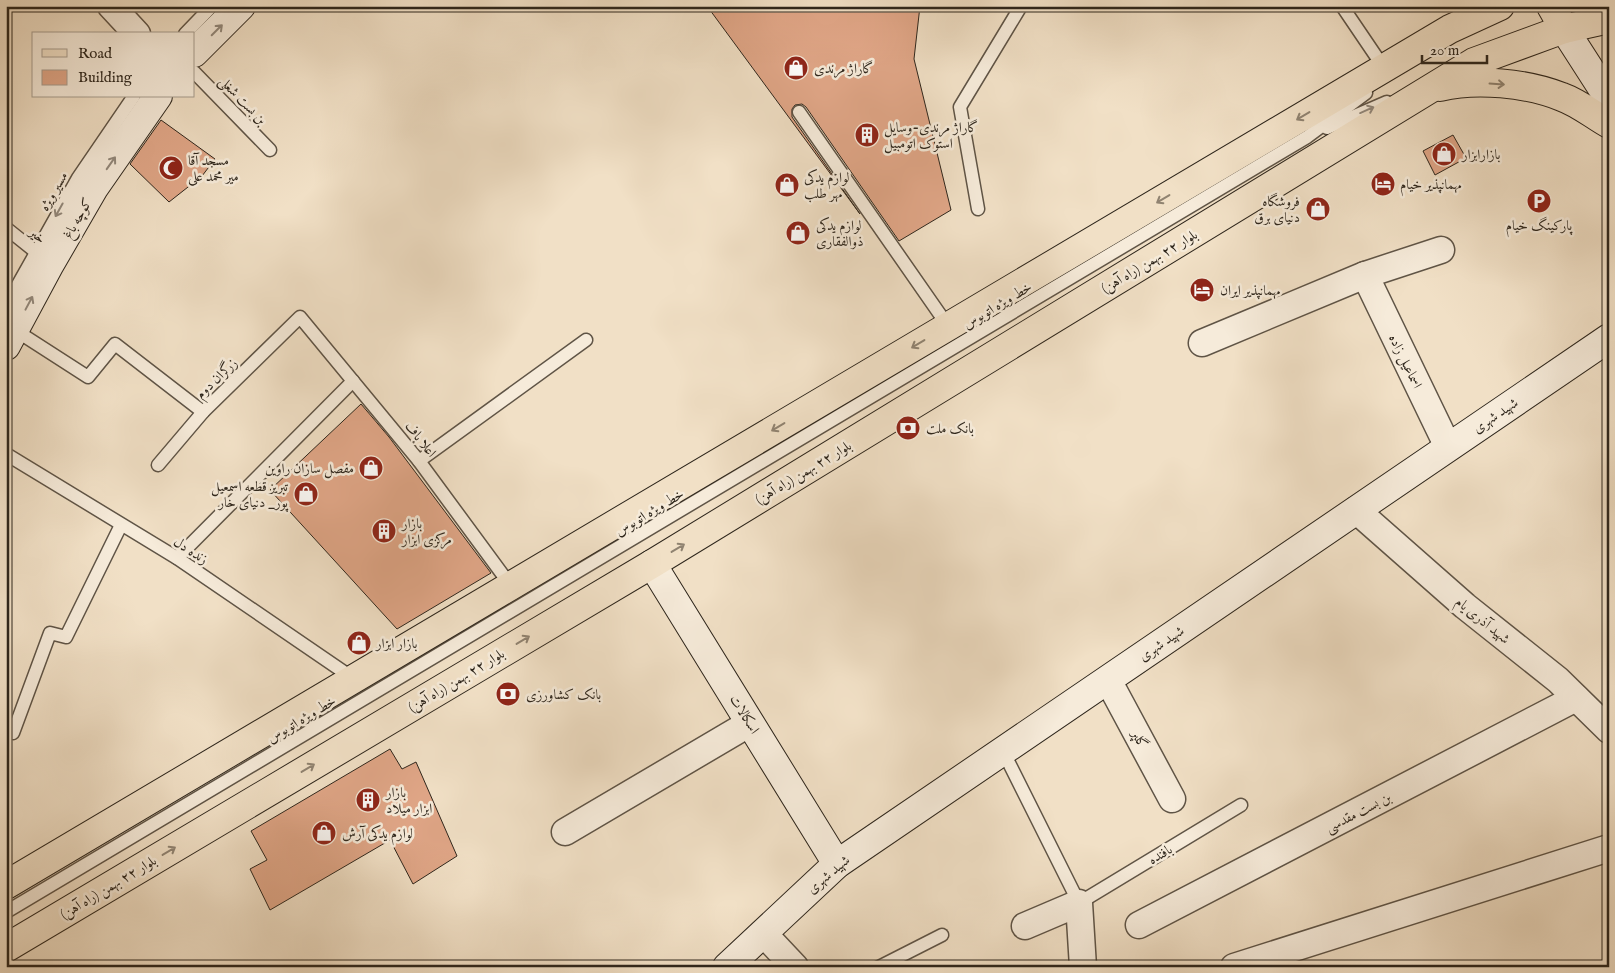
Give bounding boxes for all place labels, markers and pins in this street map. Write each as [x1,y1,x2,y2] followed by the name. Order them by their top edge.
[783,55,809,81] shop icon: گاراژ مرندی
[814,60,873,78] place label: گاراژ مرندی
[884,119,978,154] place label: گاراژ مرندی-وسایل استوک اتومبیل
[854,122,880,148] building icon: گاراژ مرندی-وسایل استوک اتومبیل
[1431,141,1457,167] shop icon: بازارابزار
[1460,146,1501,164] place label: بازارابزار
[188,152,239,186] place label: مسجد آقا میر محمد علی
[158,155,184,181] mosque icon: مسجد آقا میر محمد علی
[804,168,849,203] place label: لوازم یدکی مهر طلب
[1370,171,1396,197] hotel icon: مهمانپذیر خیام
[774,172,800,198] shop icon: لوازم یدکی مهر طلب
[1400,176,1462,197] place label: مهمانپذیر خیام
[1526,188,1552,214] parking icon: پارکینگ خیام
[1254,192,1300,227] place label: فروشگاه دنیای برق
[1305,196,1331,222] shop icon: فروشگاه دنیای برق
[816,216,863,251] place label: لوازم یدکی ذوالفقاری
[1506,216,1574,238] place label: پارکینگ خیام
[785,220,811,246] shop icon: لوازم یدکی ذوالفقاری
[1189,277,1215,303] hotel icon: مهمانپذیر ایران
[1220,282,1280,300] place label: مهمانپذیر ایران
[895,415,921,441] bank icon: بانک ملت
[926,420,974,438] place label: بانک ملت
[358,455,384,481] shop icon: مفصل سازان راوین
[265,460,354,479] place label: مفصل سازان راوین
[211,478,289,513] place label: تبریز قطعه اسمعیل پور_ دنیای خار
[293,481,319,507] shop icon: تبریز قطعه اسمعیل پور_ دنیای خار
[400,515,452,549] place label: بازار مرکزی ابزار
[371,518,397,544] building icon: بازار مرکزی ابزار
[346,630,372,656] shop icon: بازار ابزار
[374,635,418,653] place label: بازار ابزار
[495,681,521,707] bank icon: بانک کشاورزی
[526,686,602,704] place label: بانک کشاورزی
[384,784,432,818] place label: بازار ابزار میلاد
[355,787,381,813] building icon: بازار ابزار میلاد
[311,820,337,846] shop icon: لوازم یدکی آرش
[342,824,413,846] place label: لوازم یدکی آرش

